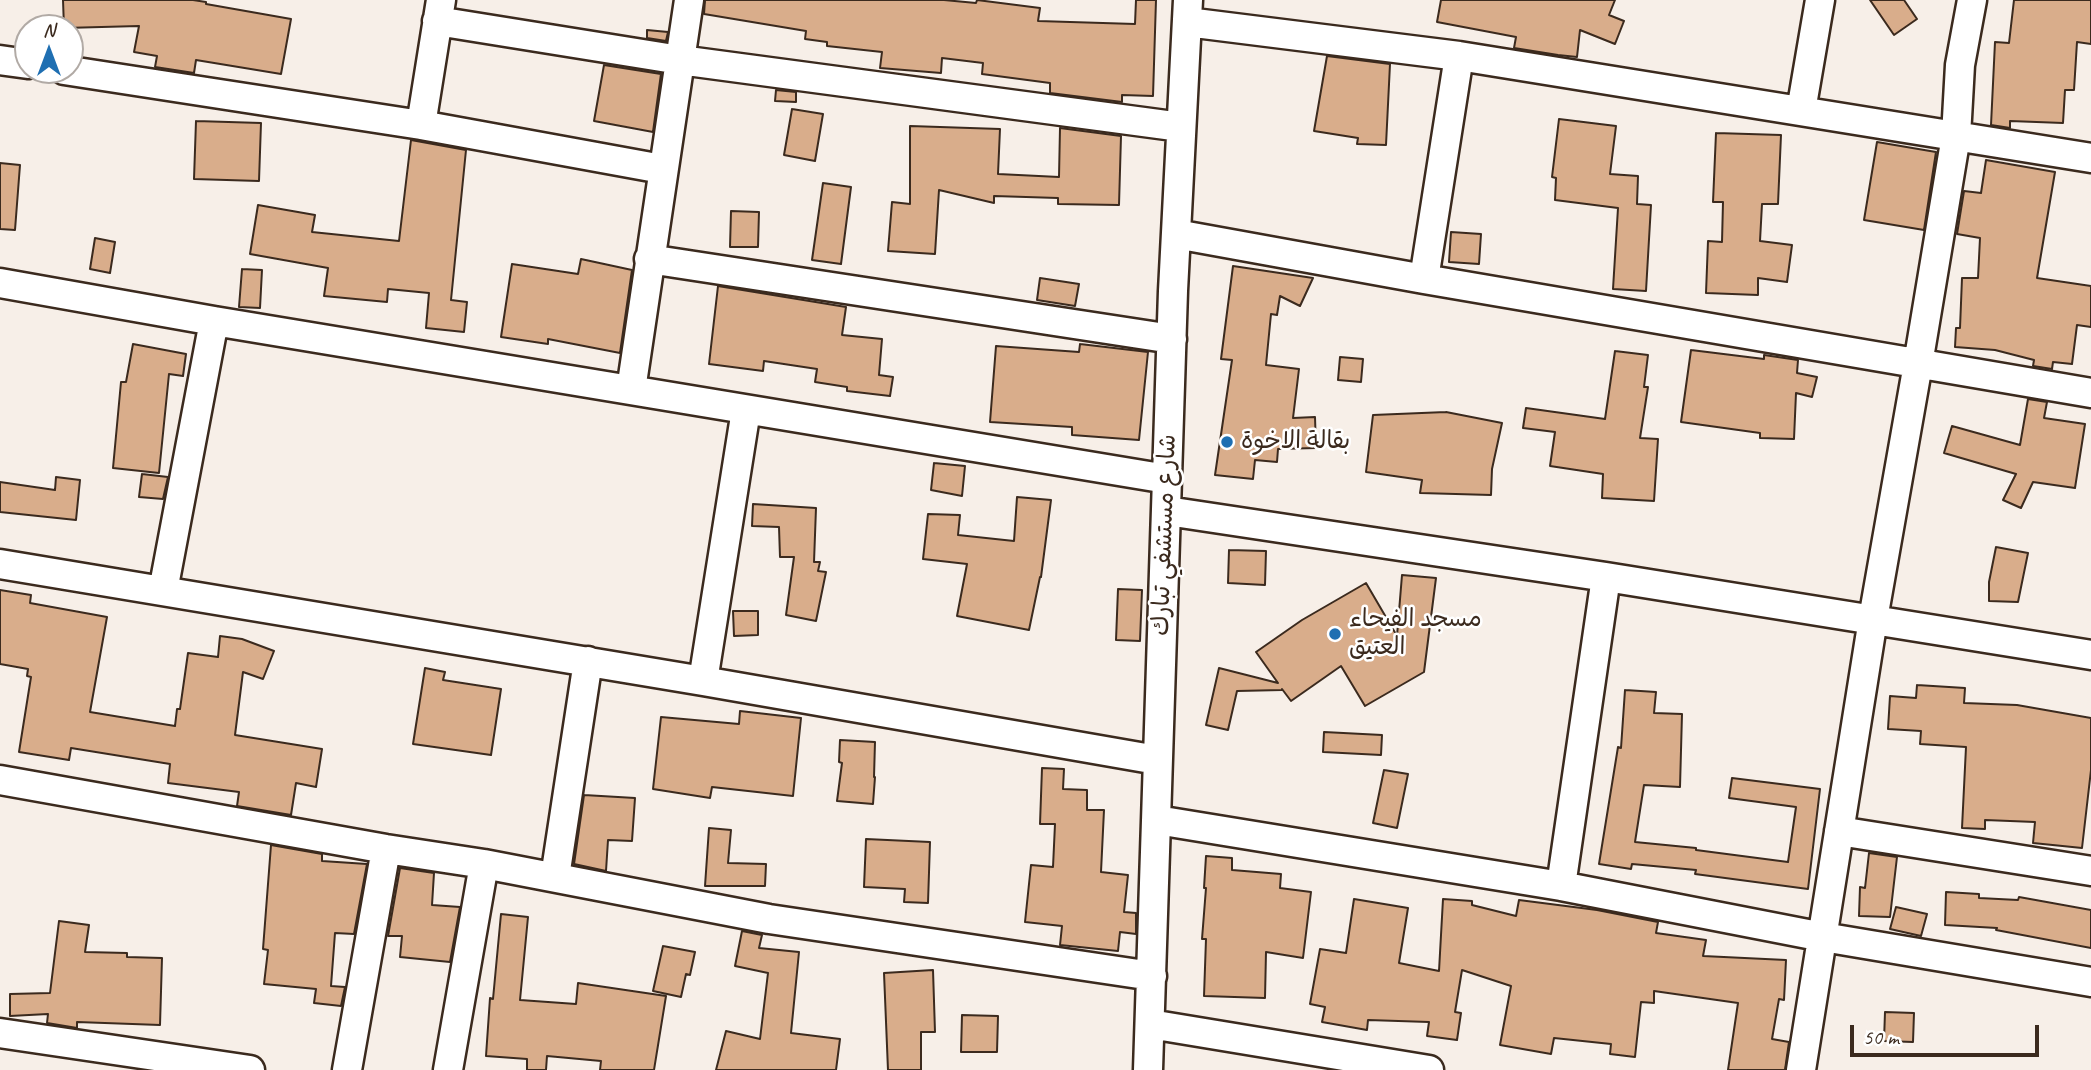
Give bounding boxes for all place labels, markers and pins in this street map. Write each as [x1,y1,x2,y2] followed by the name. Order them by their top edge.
[1241,428,1350,456] place label: بقالة الاخوة
[1219,434,1235,450] marker: بقالة الاخوة
[1349,606,1482,662] place label: مسجد الفيحاء العتيق
[1327,626,1343,642] marker: مسجد الفيحاء العتيق

